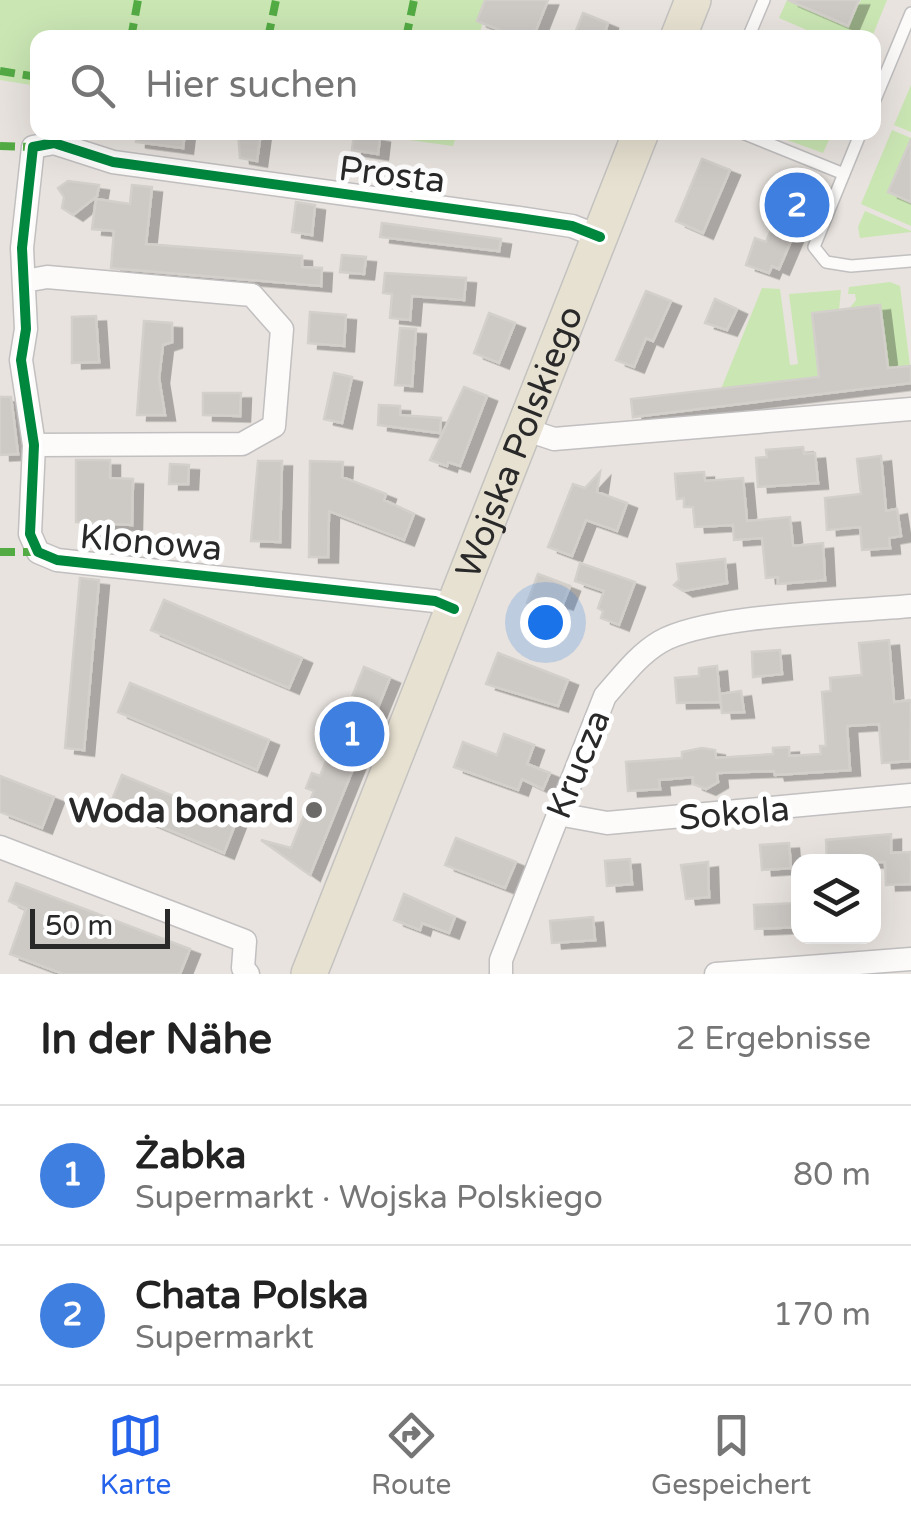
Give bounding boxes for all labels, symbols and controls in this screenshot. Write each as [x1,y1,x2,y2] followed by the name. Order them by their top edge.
[30,30,881,140] search box
[65,58,120,113] icon: search
[145,62,358,108] text: Hier suchen
[336,148,448,202] street label: Prosta
[764,168,830,242] pin: 2
[447,300,592,584] street label: Wojska Polskiego
[78,516,224,570] street label: Klonowa
[520,597,571,648] your location
[320,696,384,772] pin: 1
[538,704,620,825] street label: Krucza
[677,788,791,840] street label: Sokola
[69,790,294,832] place label: Woda bonard
[303,799,325,821] marker: Woda bonard
[791,854,881,944] map controls
[791,854,881,944] button: layers
[30,904,170,948] scale bar
[45,909,113,943] text: 50 m
[40,1014,272,1065] text: In der Nähe
[676,1020,871,1058] text: 2 Ergebnisse
[135,1133,246,1179] text: Żabka
[62,1156,83,1194] text: 1
[793,1156,871,1194] text: 80 m
[135,1179,603,1217] text: Supermarkt · Wojska Polskiego
[135,1273,369,1319] text: Chata Polska
[62,1296,83,1334] text: 2
[773,1296,871,1334] text: 170 m
[135,1319,314,1357] text: Supermarkt
[100,1408,171,1502] tab: Karte
[371,1408,451,1502] tab: Route
[651,1408,811,1502] tab: Gespeichert

